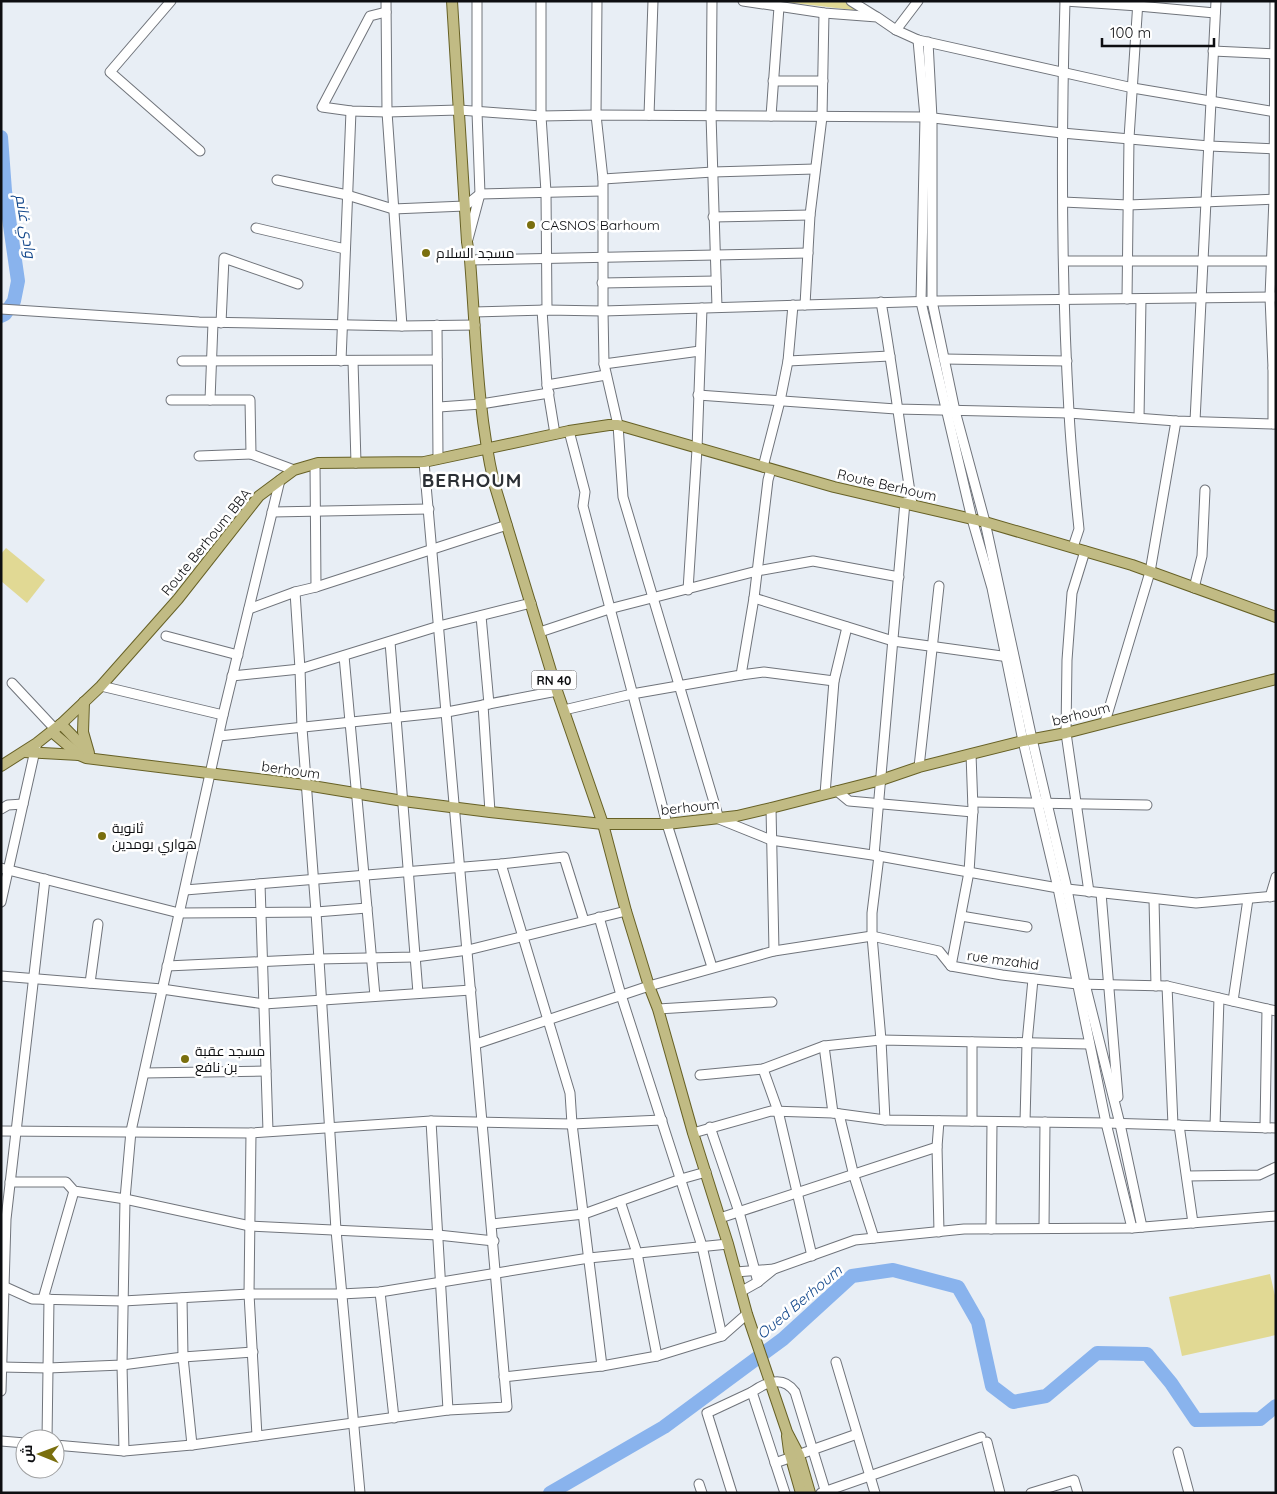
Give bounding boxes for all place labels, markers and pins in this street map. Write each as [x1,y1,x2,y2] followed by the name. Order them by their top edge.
[541,216,660,234] place label: CASNOS Barhoum
[525,219,537,231] marker: CASNOS Barhoum
[436,244,515,263] place label: مسجد السلام
[420,247,432,259] marker: مسجد السلام
[112,819,197,856] place label: ثانوية هواري بومدين
[96,830,108,842] marker: ثانوية هواري بومدين
[195,1042,265,1076] place label: مسجد عقبة بن نافع
[179,1053,191,1065] marker: مسجد عقبة بن نافع

